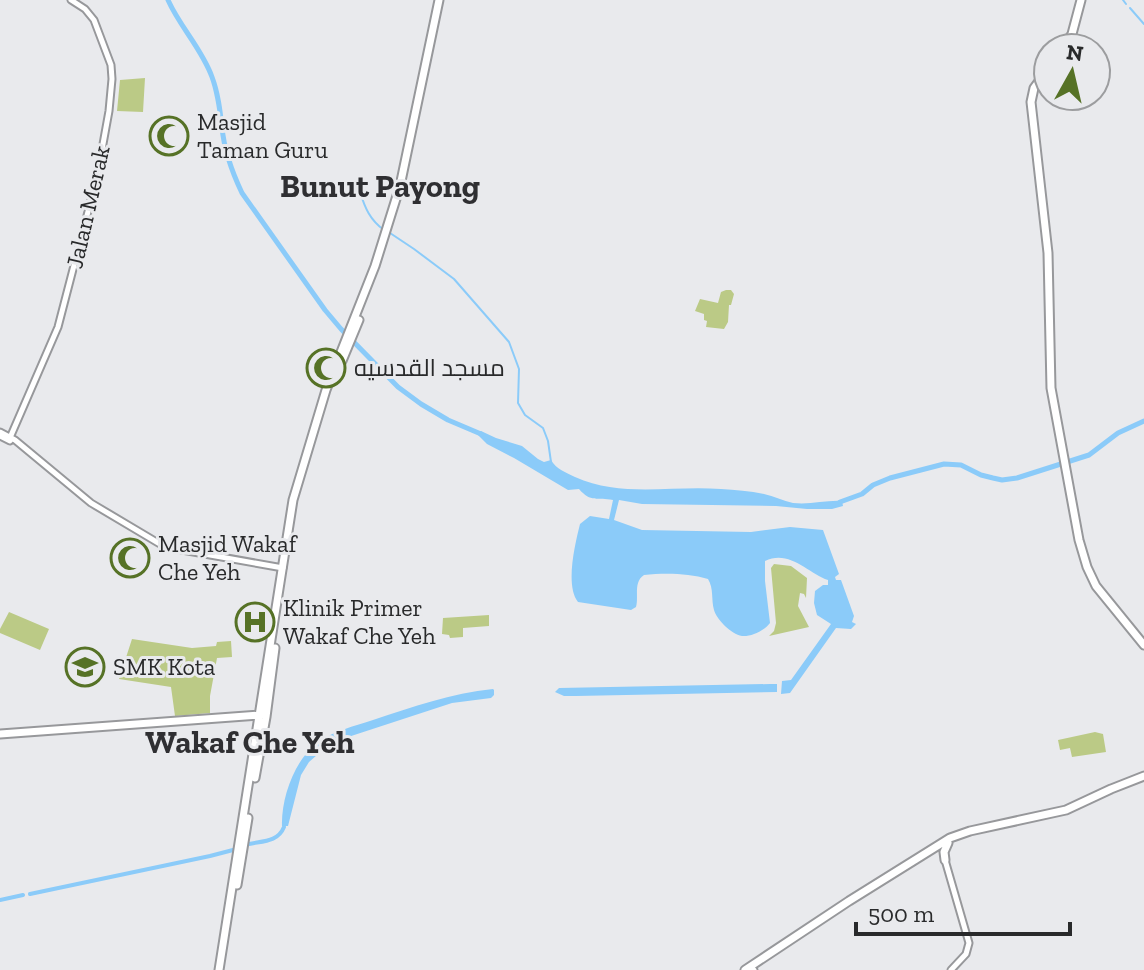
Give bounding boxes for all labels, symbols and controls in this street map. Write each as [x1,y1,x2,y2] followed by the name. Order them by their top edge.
[1032,32,1112,112] north arrow
[1065,38,1085,67] text: N
[197,107,328,164] place label: Masjid Taman Guru
[148,115,190,157] mosque icon: Masjid Taman Guru
[59,142,116,271] street label: Jalan Merak
[280,167,480,205] district label: Bunut Payong
[305,347,347,389] mosque icon: مسجد القدسيه
[354,353,505,382] place label: مسجد القدسيه
[158,529,299,586] place label: Masjid Wakaf Che Yeh
[109,537,151,579] mosque icon: Masjid Wakaf Che Yeh
[283,593,436,650] place label: Klinik Primer Wakaf Che Yeh
[234,601,276,643] hospital icon: Klinik Primer Wakaf Che Yeh
[64,646,106,688] school or university icon: SMK Kota
[113,652,216,681] place label: SMK Kota
[145,723,355,761] district label: Wakaf Che Yeh
[856,886,1070,936] scale bar
[868,899,934,928] text: 500 m

